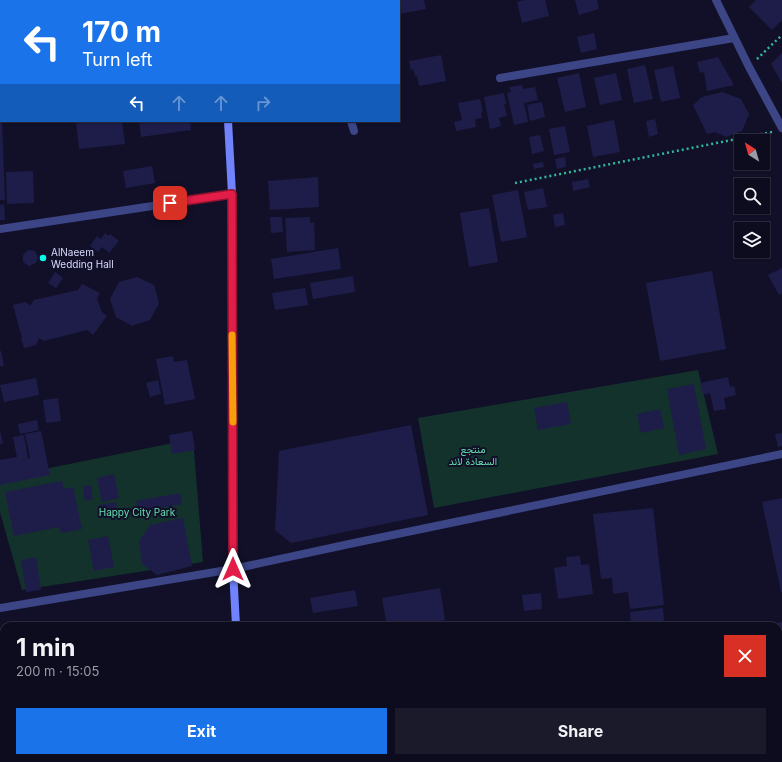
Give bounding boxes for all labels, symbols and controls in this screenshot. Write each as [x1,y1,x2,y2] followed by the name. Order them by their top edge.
[82,15,161,49] text: 170 m
[16,16,68,68] icon: left
[82,49,152,70] text: Turn left
[126,92,148,114] icon: left
[168,92,190,114] icon: ahead
[210,92,232,114] icon: ahead
[252,92,274,114] icon: right
[734,134,770,170] north arrow
[734,134,770,258] map controls
[734,178,770,214] button: search
[153,186,187,220] pin
[159,192,181,214] icon: arrive
[734,222,770,258] button: layers
[51,246,114,270] place label: AlNaeem Wedding Hall
[38,253,48,263] marker: AlNaeem Wedding Hall
[449,443,497,467] park label: منتجع السعادة لاند
[99,506,176,518] park label: Happy City Park
[212,548,254,590] position arrow
[16,633,75,662] text: 1 min
[724,635,766,677] button: close
[16,663,99,679] text: 200 m · 15:05
[16,708,387,754] button: Exit
[395,708,766,754] button: Share

